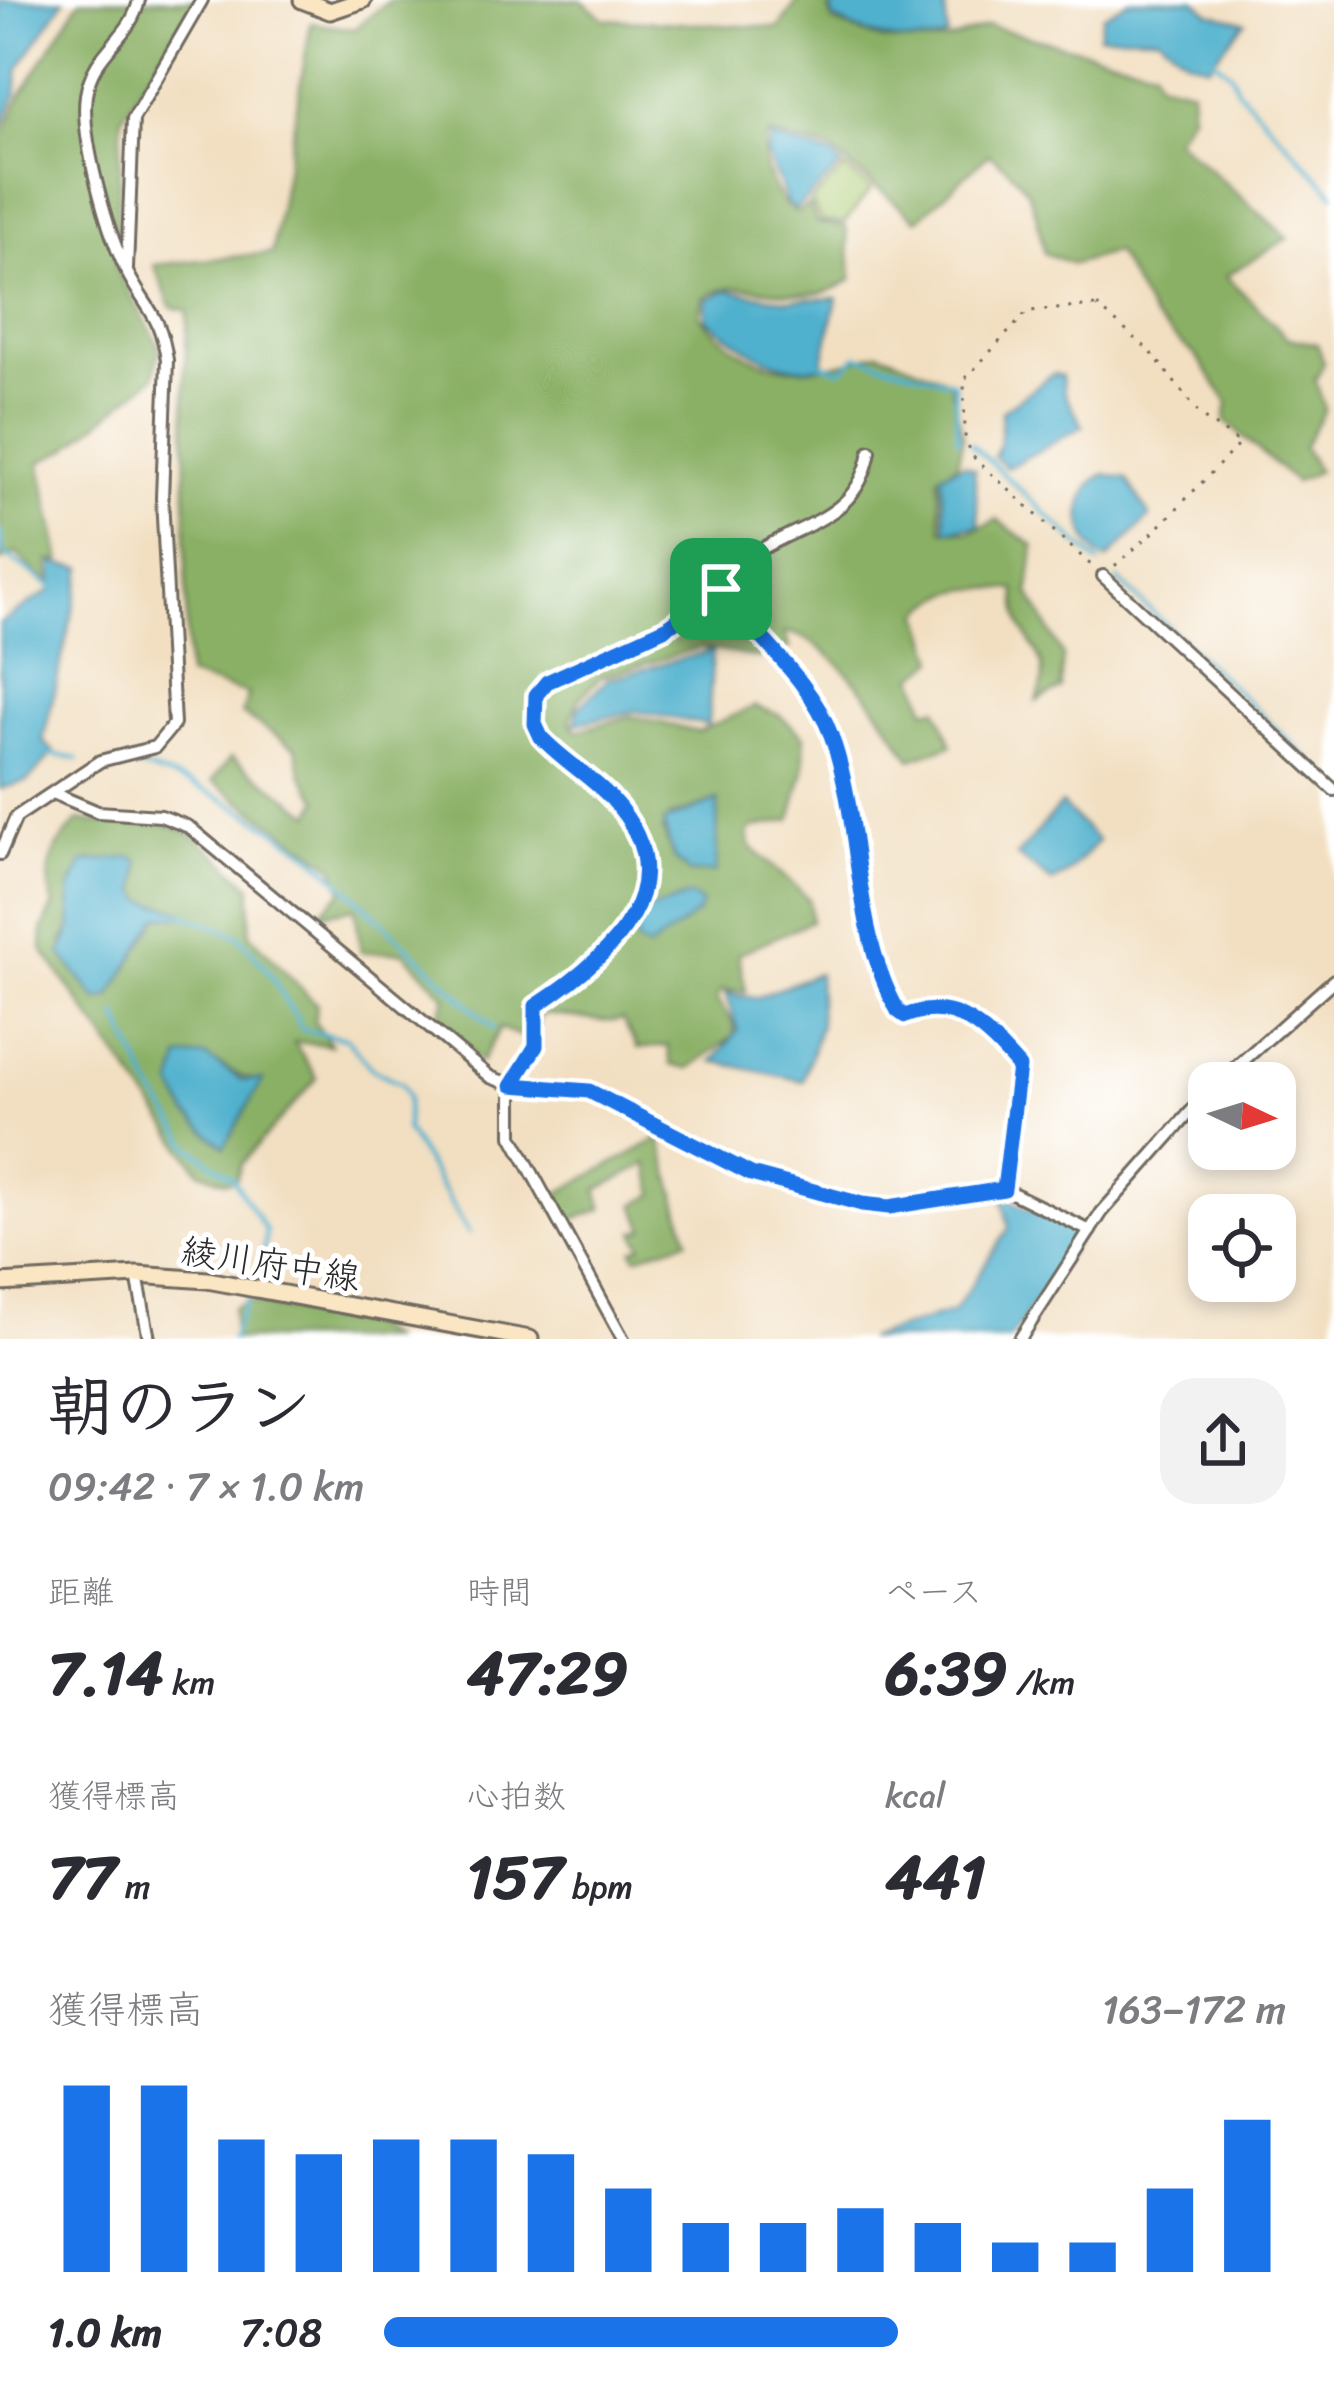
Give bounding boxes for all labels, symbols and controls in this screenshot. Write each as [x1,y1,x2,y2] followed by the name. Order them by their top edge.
[670,538,772,640] pin
[688,556,754,622] icon: arrive
[1188,1062,1296,1170] north arrow
[1188,1062,1296,1302] map controls
[1188,1194,1296,1302] button: locate
[177,1218,365,1310] street label: 綾川府中線
[48,1348,312,1465] text: 朝のラン
[1160,1378,1286,1504] button: share
[48,1452,364,1521] text: 09:42 · 7 × 1.0 km
[48,1563,114,1621] text: 距離
[467,1563,533,1621] text: 時間
[885,1563,982,1621] text: ペース
[48,1621,164,1727] text: 7.14
[467,1621,628,1727] text: 47:29
[885,1621,1007,1727] text: 6:39
[164,1654,215,1712] text: km
[1007,1654,1075,1712] text: /km
[48,1767,180,1825] text: 獲得標高
[467,1767,566,1825] text: 心拍数
[885,1767,945,1825] text: kcal
[48,1825,117,1931] text: 77
[467,1825,563,1931] text: 157
[885,1825,986,1931] text: 441
[117,1858,150,1916] text: m
[563,1858,633,1916] text: bpm
[48,1975,204,2044] text: 獲得標高
[1102,1975,1286,2044] text: 163–172 m
[48,2298,162,2367] text: 1.0 km
[240,2298,322,2367] text: 7:08

